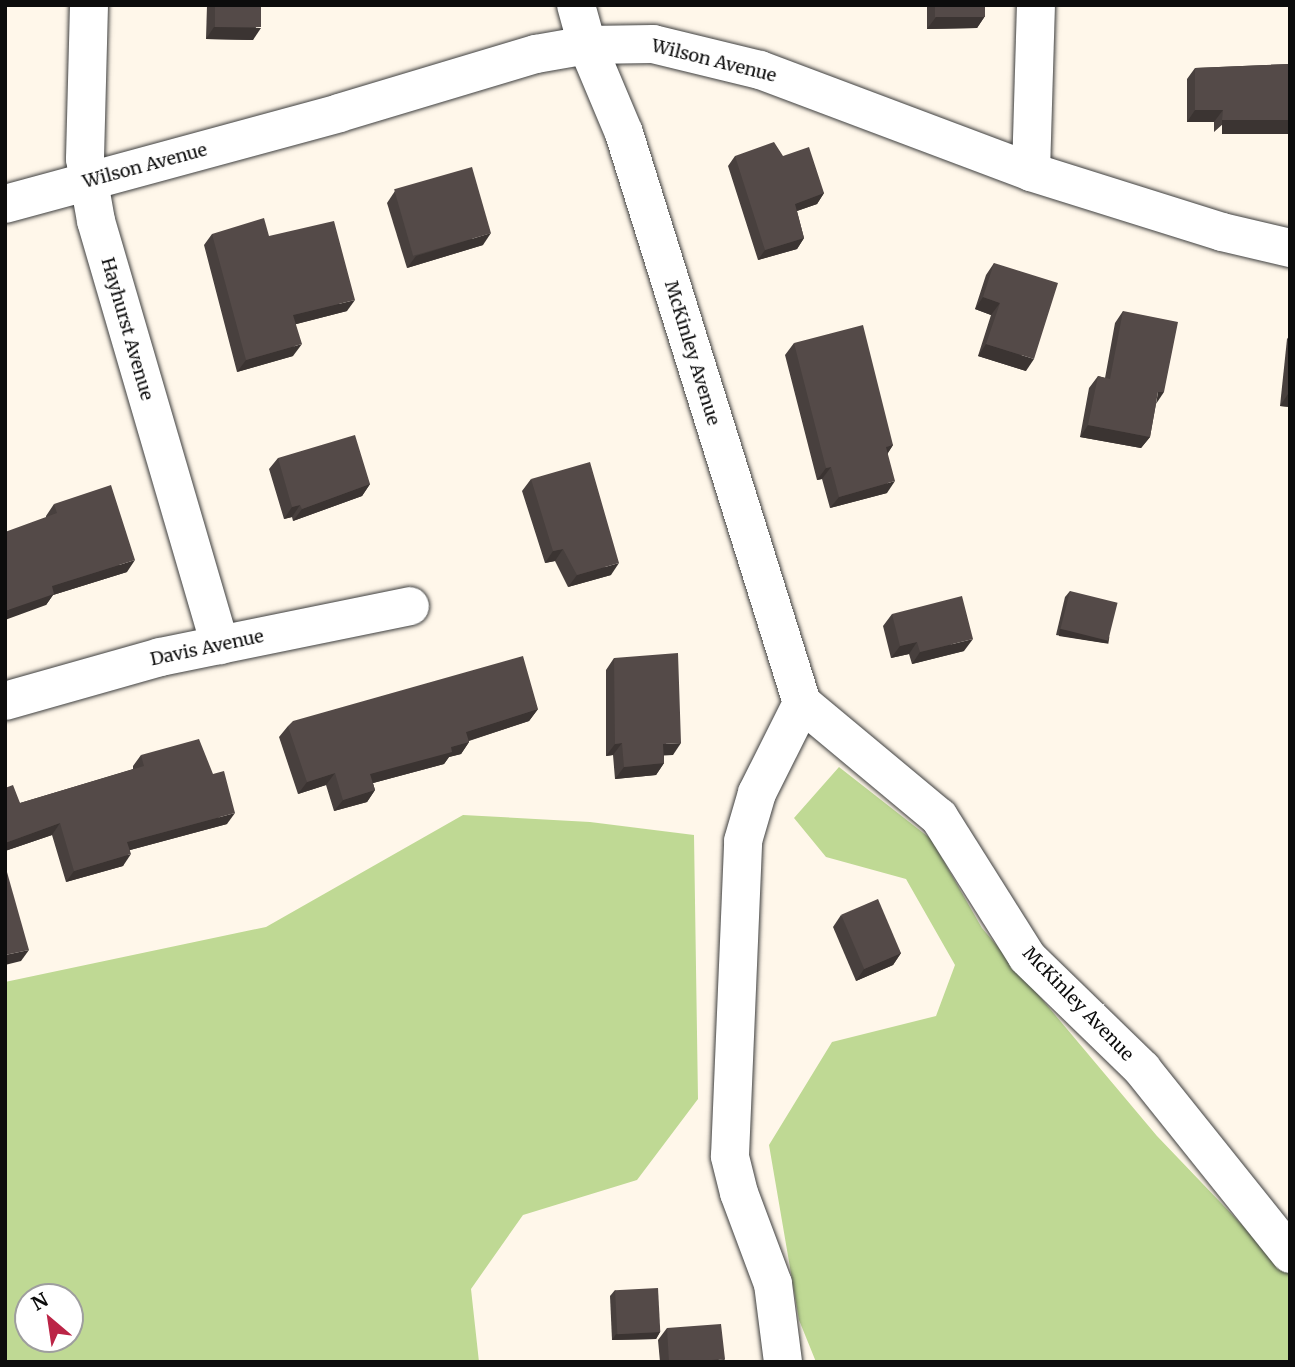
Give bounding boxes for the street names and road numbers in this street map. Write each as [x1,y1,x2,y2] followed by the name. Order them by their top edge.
[649,35,779,87] street label: Wilson Avenue
[80,139,210,193] street label: Wilson Avenue
[96,255,158,403] street label: Hayhurst Avenue
[660,278,724,428] street label: McKinley Avenue
[148,625,266,671] street label: Davis Avenue
[1018,943,1138,1065] street label: McKinley Avenue

